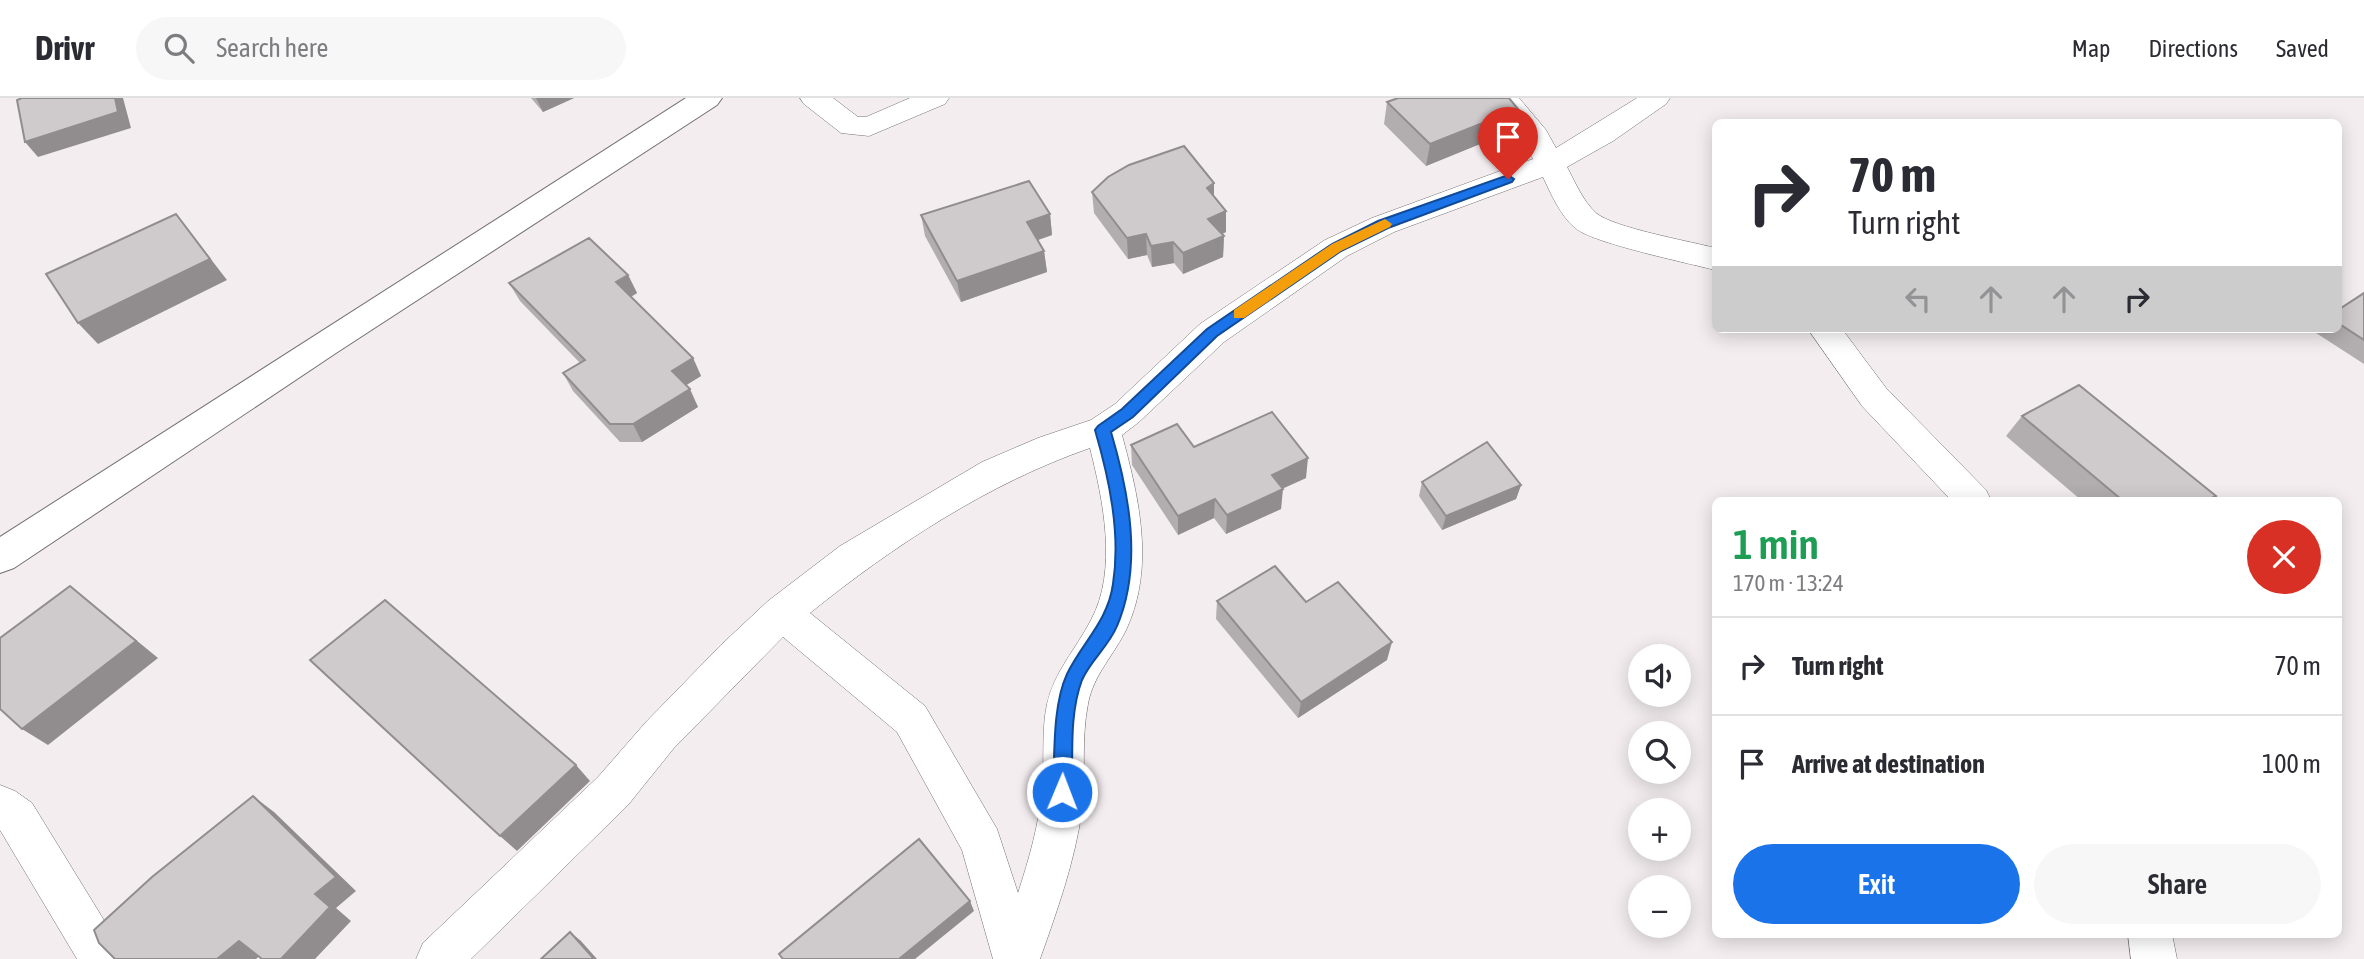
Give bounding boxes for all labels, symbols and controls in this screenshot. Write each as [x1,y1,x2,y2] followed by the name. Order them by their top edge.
[136,17,626,80] search box
[35,29,94,67] text: Drivr
[160,29,198,67] icon: search
[216,33,328,63] text: Search here
[2072,35,2110,62] text: Map
[2148,35,2238,62] text: Directions
[2276,35,2329,62] text: Saved
[1478,107,1538,179] pin
[1489,118,1527,156] icon: arrive
[1848,146,1936,202] text: 70 m
[1733,147,1824,238] icon: right
[1848,204,1961,241] text: Turn right
[1899,280,1937,318] icon: left
[1972,280,2010,318] icon: ahead
[2045,280,2083,318] icon: ahead
[2118,280,2156,318] icon: right
[1733,520,1819,568] text: 1 min
[2247,520,2321,594] button: close
[1733,570,1844,596] text: 170 m · 13:24
[1628,644,1691,938] map controls
[1628,644,1691,707] button: sound
[1733,647,1771,685] icon: right
[1792,651,1883,681] text: Turn right
[2274,651,2321,681] text: 70 m
[1628,721,1691,784] button: search
[1733,745,1771,783] icon: arrive
[1792,749,1985,779] text: Arrive at destination
[2262,749,2321,779] text: 100 m
[1025,755,1099,829] position arrow
[1628,798,1691,861] button: +
[1733,844,2020,924] button: Exit
[2034,844,2321,924] button: Share
[1628,875,1691,938] button: −

